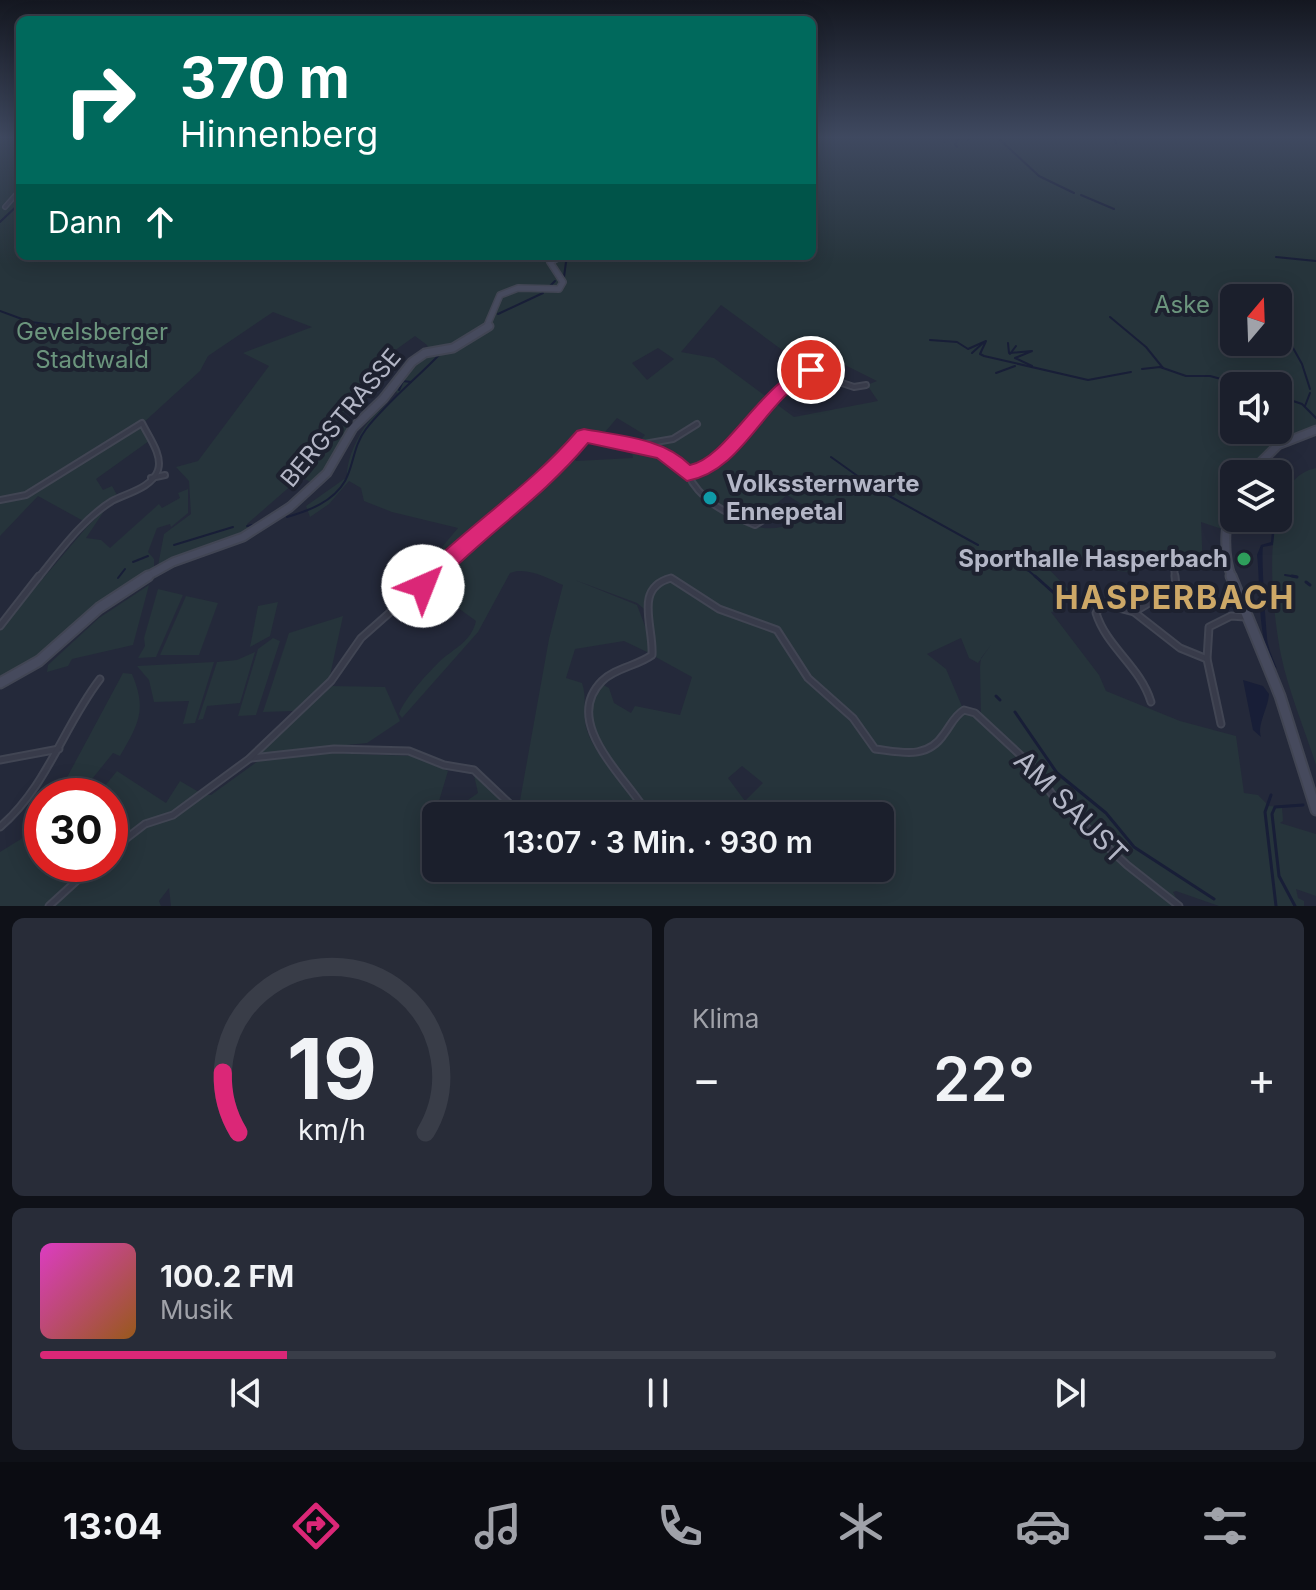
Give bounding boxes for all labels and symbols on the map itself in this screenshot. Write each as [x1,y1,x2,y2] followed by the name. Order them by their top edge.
[1220,284,1292,356] north arrow
[1154,290,1210,319] park label: Aske
[16,317,168,374] park label: Gevelsberger Stadtwald
[777,336,845,404] pin
[274,343,407,493] street label: BERGSTRASSE
[726,469,920,526] place label: Volkssternwarte Ennepetal
[701,489,719,507] marker: Volkssternwarte Ennepetal
[381,544,465,628] position arrow
[958,544,1228,573] place label: Sporthalle Hasperbach
[1235,550,1253,568] marker: Sporthalle Hasperbach
[1055,578,1295,617] district label: HASPERBACH
[1007,743,1135,871] street label: AM SAUST
[24,778,128,882] speed limit sign: 30

